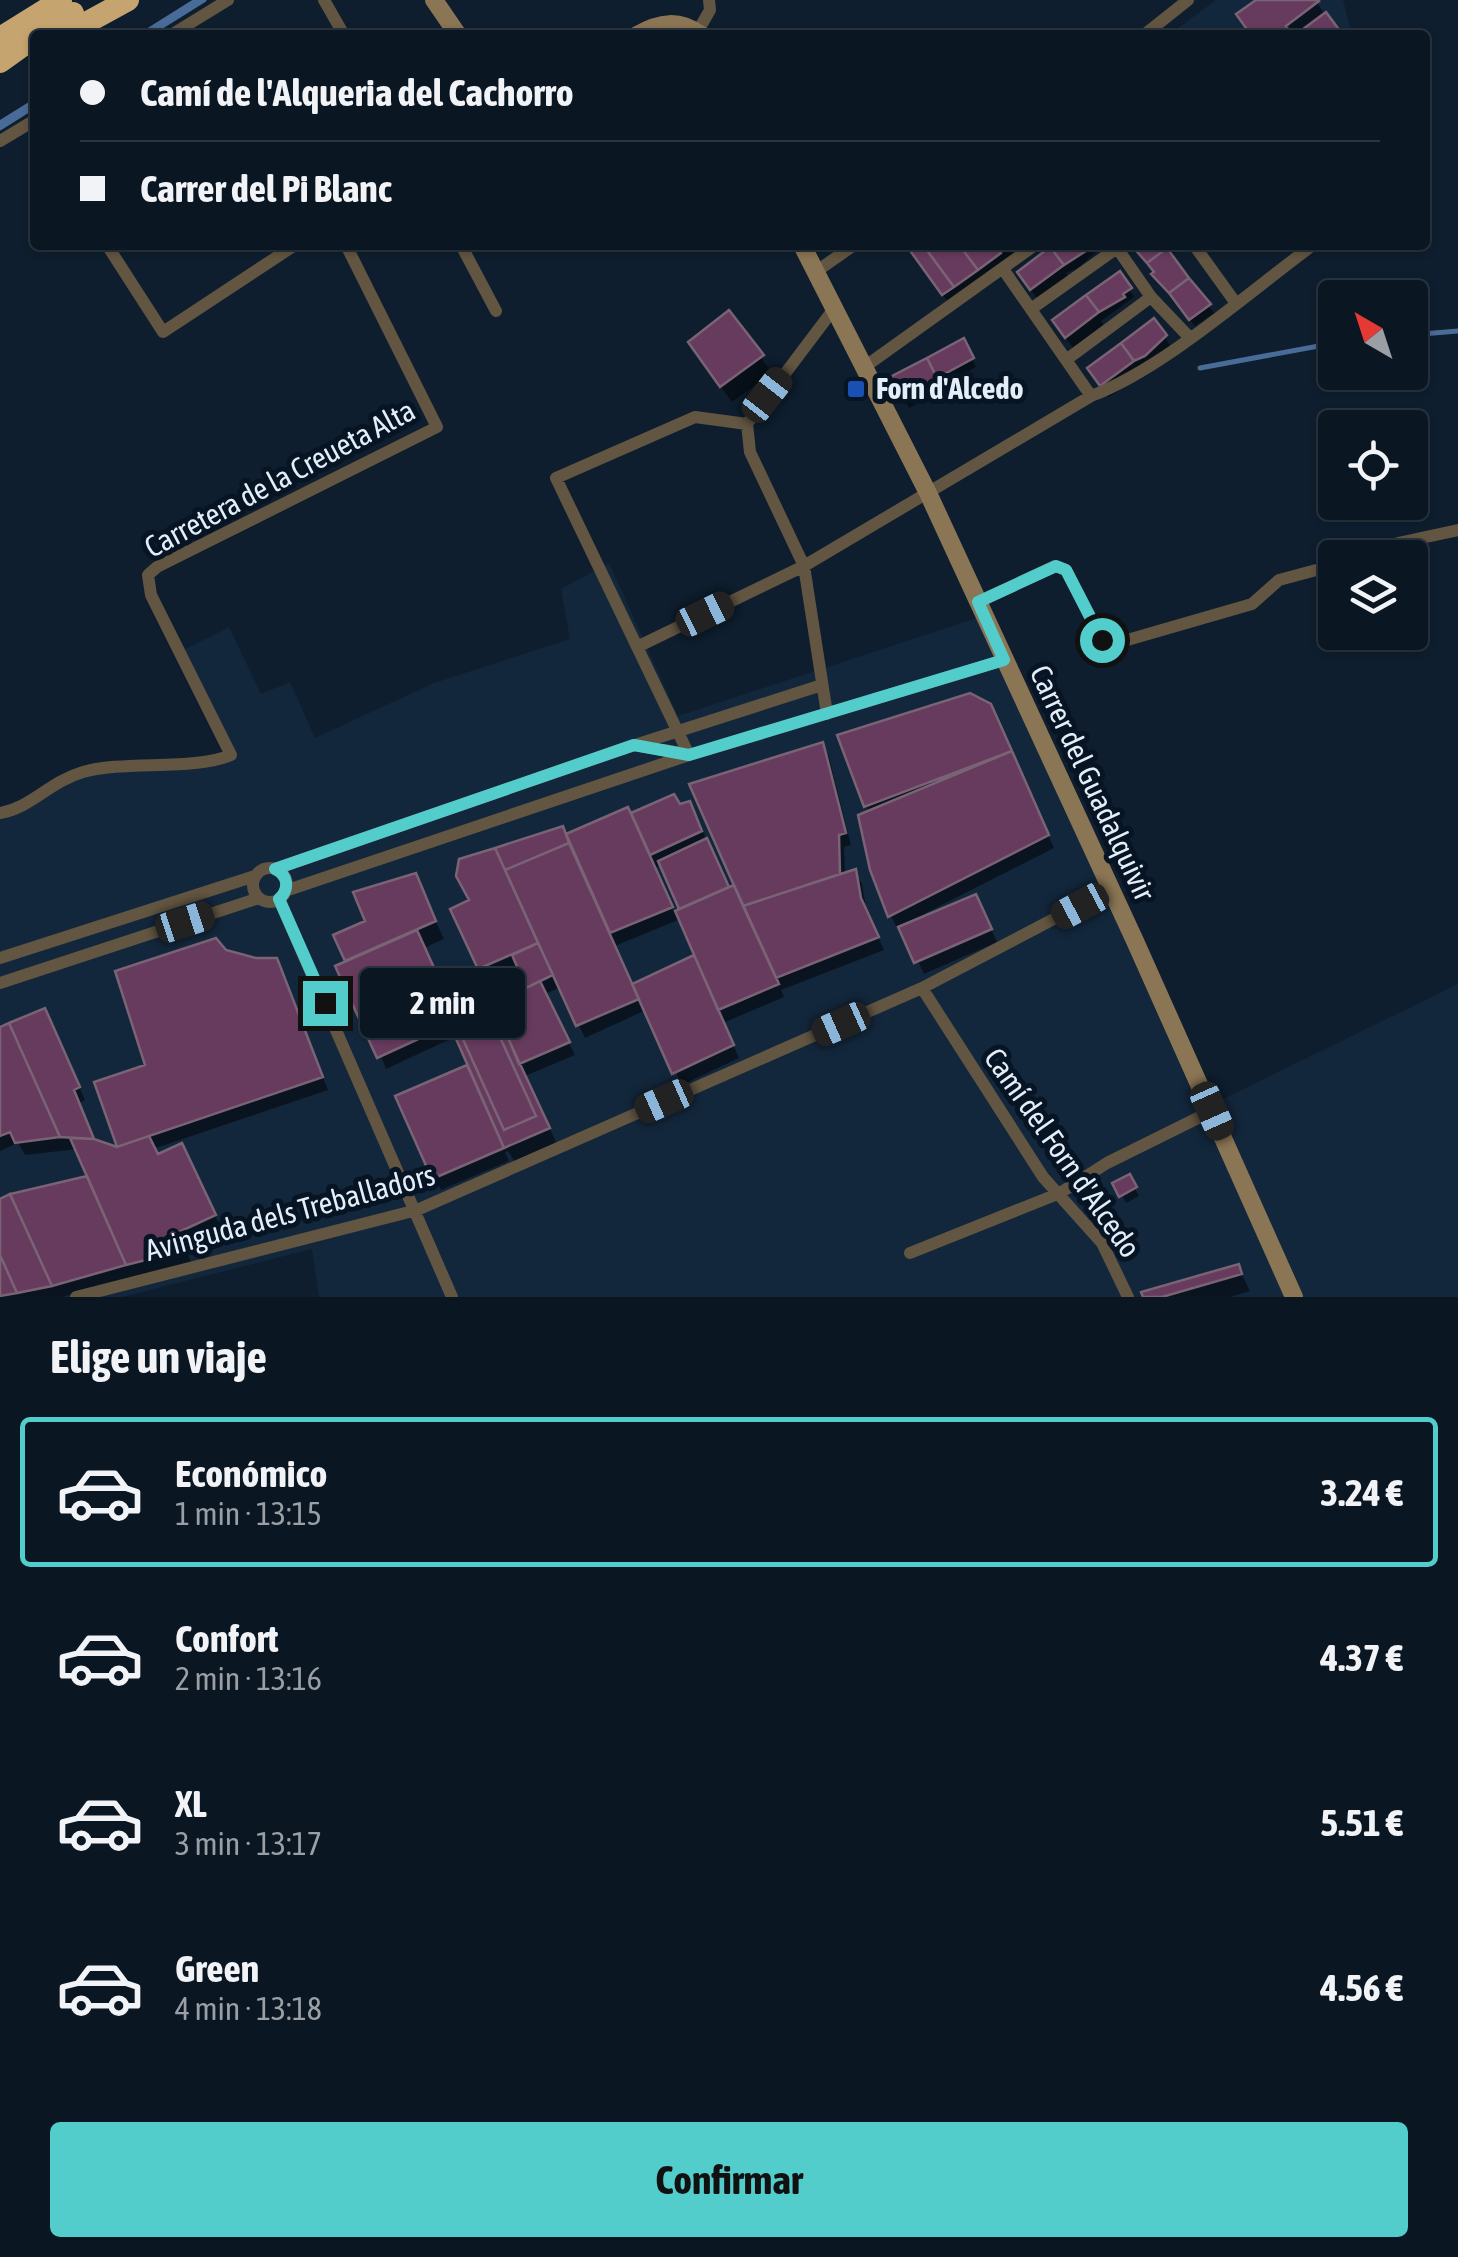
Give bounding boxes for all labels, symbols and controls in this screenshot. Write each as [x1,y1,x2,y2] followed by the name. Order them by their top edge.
[140,71,574,114] text: Camí de l'Alqueria del Cachorro
[140,167,392,210] text: Carrer del Pi Blanc
[1318,280,1428,390] north arrow
[1318,280,1428,650] map controls
[737,362,797,428] car
[876,371,1023,405] place label: Forn d'Alcedo
[845,378,867,400] marker: Forn d'Alcedo
[139,392,420,564] street label: Carretera de la Creueta Alta
[1318,410,1428,520] button: locate
[1318,540,1428,650] button: layers
[671,587,739,641] car
[1080,618,1125,663] route start
[1024,660,1163,907] street label: Carrer del Guadalquivir
[1046,879,1114,933] car
[152,898,218,946] car
[360,968,525,1038] callout: 2 min
[303,981,348,1026] route end
[410,984,475,1021] text: 2 min
[807,998,875,1050] car
[978,1041,1148,1264] street label: Camí del Forn d'Alcedo
[630,1075,698,1127] car
[1186,1077,1238,1145] car
[141,1157,438,1267] street label: Avinguda dels Treballadors
[50,1331,267,1383] text: Elige un viaje
[55,1447,145,1537] icon: car
[175,1452,327,1495] text: Económico
[1320,1471,1403,1514] text: 3.24 €
[175,1495,322,1532] text: 1 min · 13:15
[55,1612,145,1702] icon: car
[175,1617,279,1660] text: Confort
[1320,1636,1403,1679] text: 4.37 €
[175,1660,322,1697] text: 2 min · 13:16
[55,1777,145,1867] icon: car
[175,1782,207,1825] text: XL
[1320,1801,1403,1844] text: 5.51 €
[175,1825,322,1862] text: 3 min · 13:17
[55,1942,145,2032] icon: car
[175,1947,259,1990] text: Green
[1320,1966,1403,2009] text: 4.56 €
[175,1990,322,2027] text: 4 min · 13:18
[50,2122,1408,2237] button: Confirmar

